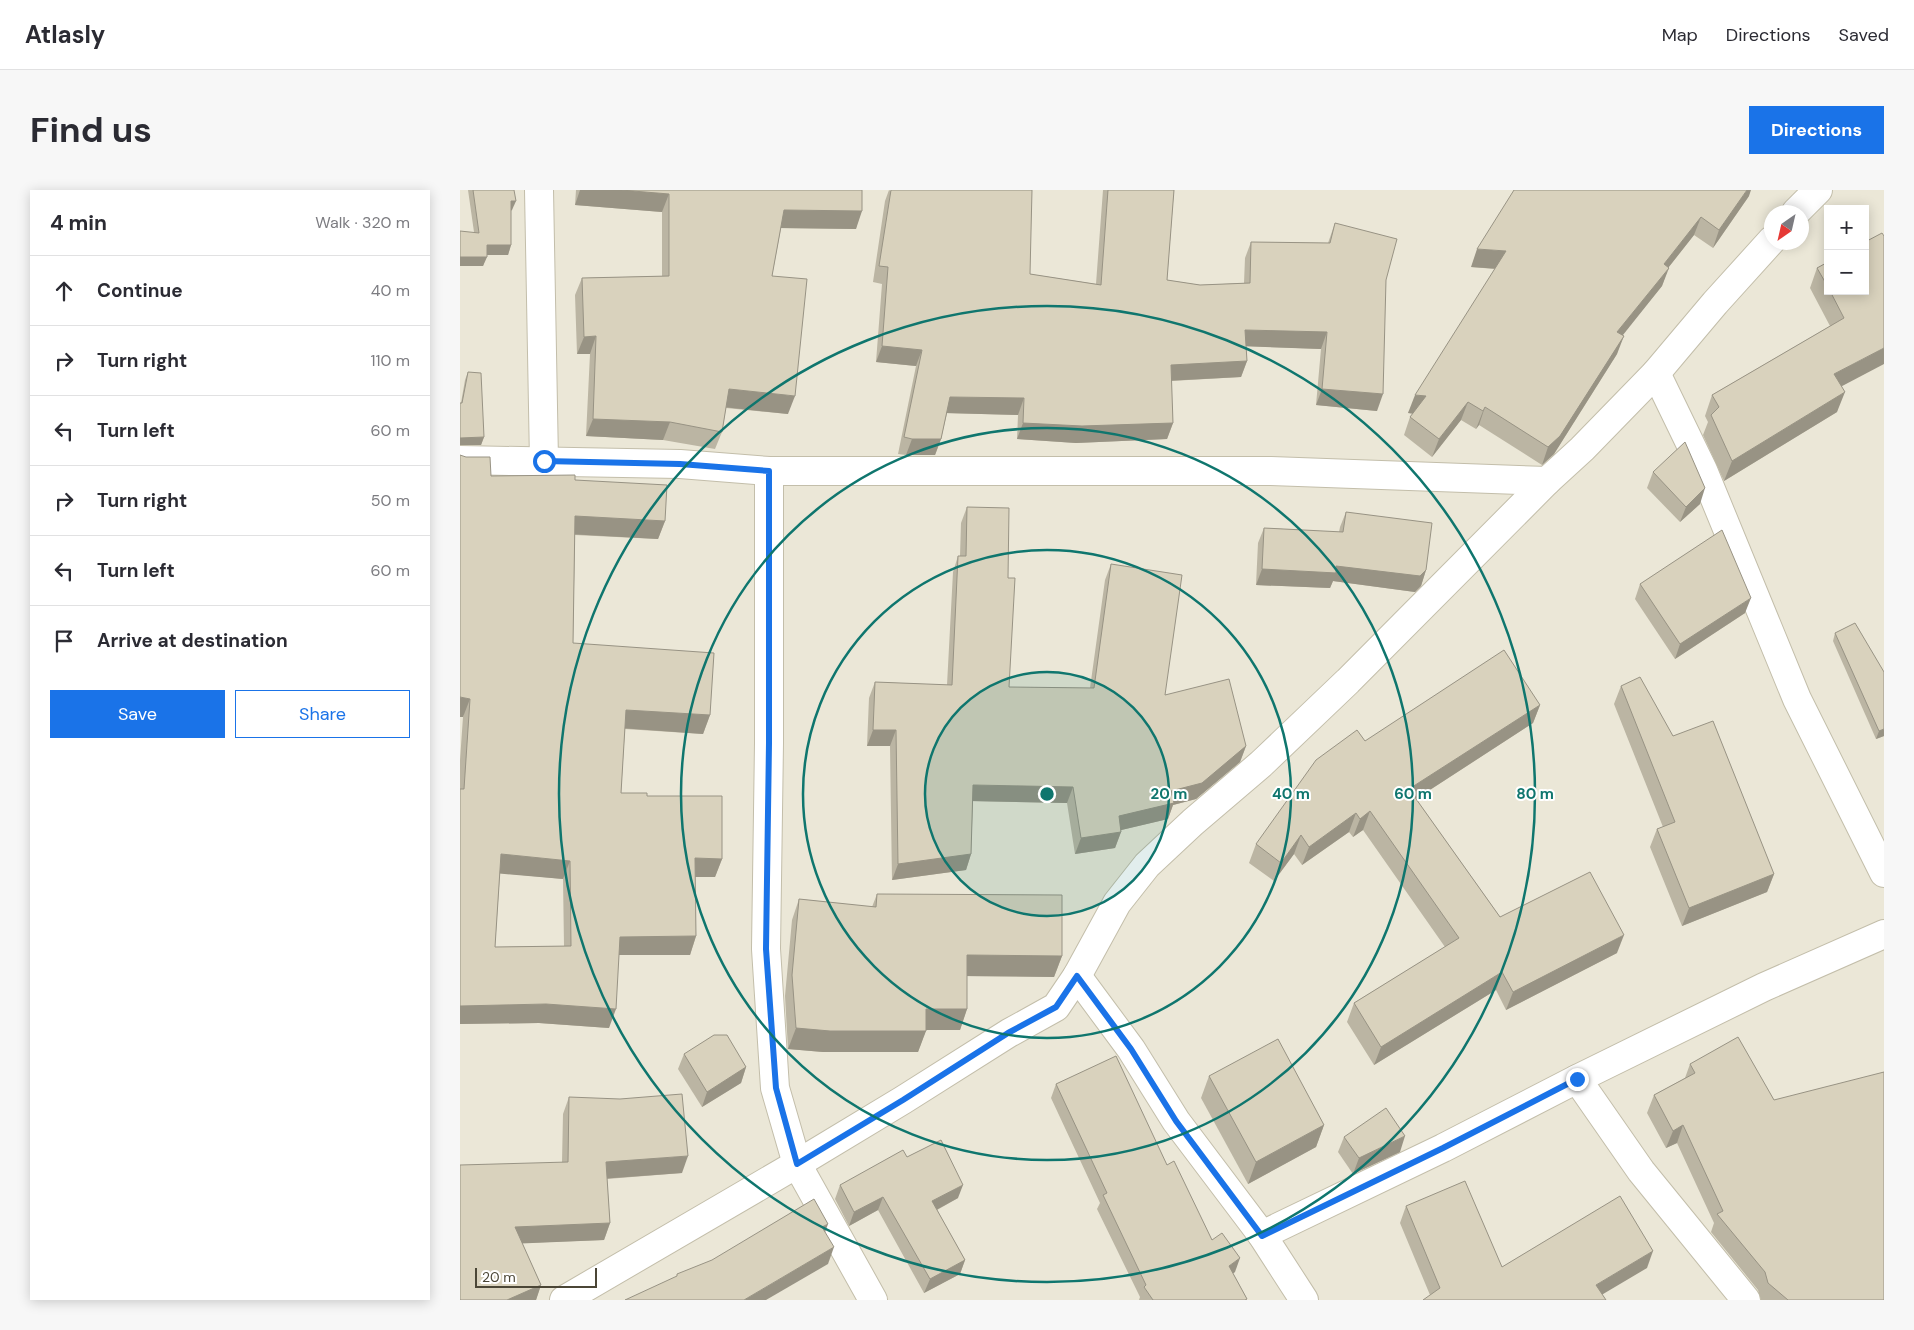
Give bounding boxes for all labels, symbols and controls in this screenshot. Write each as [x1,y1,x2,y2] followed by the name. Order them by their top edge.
[25,19,105,50] text: Atlasly
[1662,23,1698,47] text: Map
[1726,23,1811,47] text: Directions
[1839,23,1889,47] text: Saved
[1749,106,1884,154] button: Directions
[30,107,152,153] text: Find us
[1764,205,1809,250] north arrow
[1824,205,1869,295] map controls
[1824,205,1869,250] button: +
[50,209,107,237] text: 4 min
[315,212,410,233] text: Walk · 320 m
[1824,250,1869,295] button: −
[50,277,78,305] icon: ahead
[97,278,183,303] text: Continue
[371,280,410,301] text: 40 m
[50,347,78,375] icon: right
[97,348,187,373] text: Turn right
[371,350,410,371] text: 110 m
[50,417,78,445] icon: left
[97,418,175,443] text: Turn left
[370,420,410,441] text: 60 m
[533,450,556,473] route start
[50,487,78,515] icon: right
[97,488,187,513] text: Turn right
[371,490,410,511] text: 50 m
[50,557,78,585] icon: left
[97,558,175,583] text: Turn left
[370,560,410,581] text: 60 m
[50,627,78,655] icon: arrive
[97,628,288,653] text: Arrive at destination
[50,690,225,738] button: Save
[235,690,410,738] button: Share
[1151,784,1187,804] text: 20 m
[1272,784,1310,804] text: 40 m
[1394,784,1432,804] text: 60 m
[1516,784,1554,804] text: 80 m
[1038,785,1056,803] centre of rings
[1566,1068,1589,1091] route end
[475,1265,598,1288] scale bar
[482,1268,516,1286] text: 20 m

